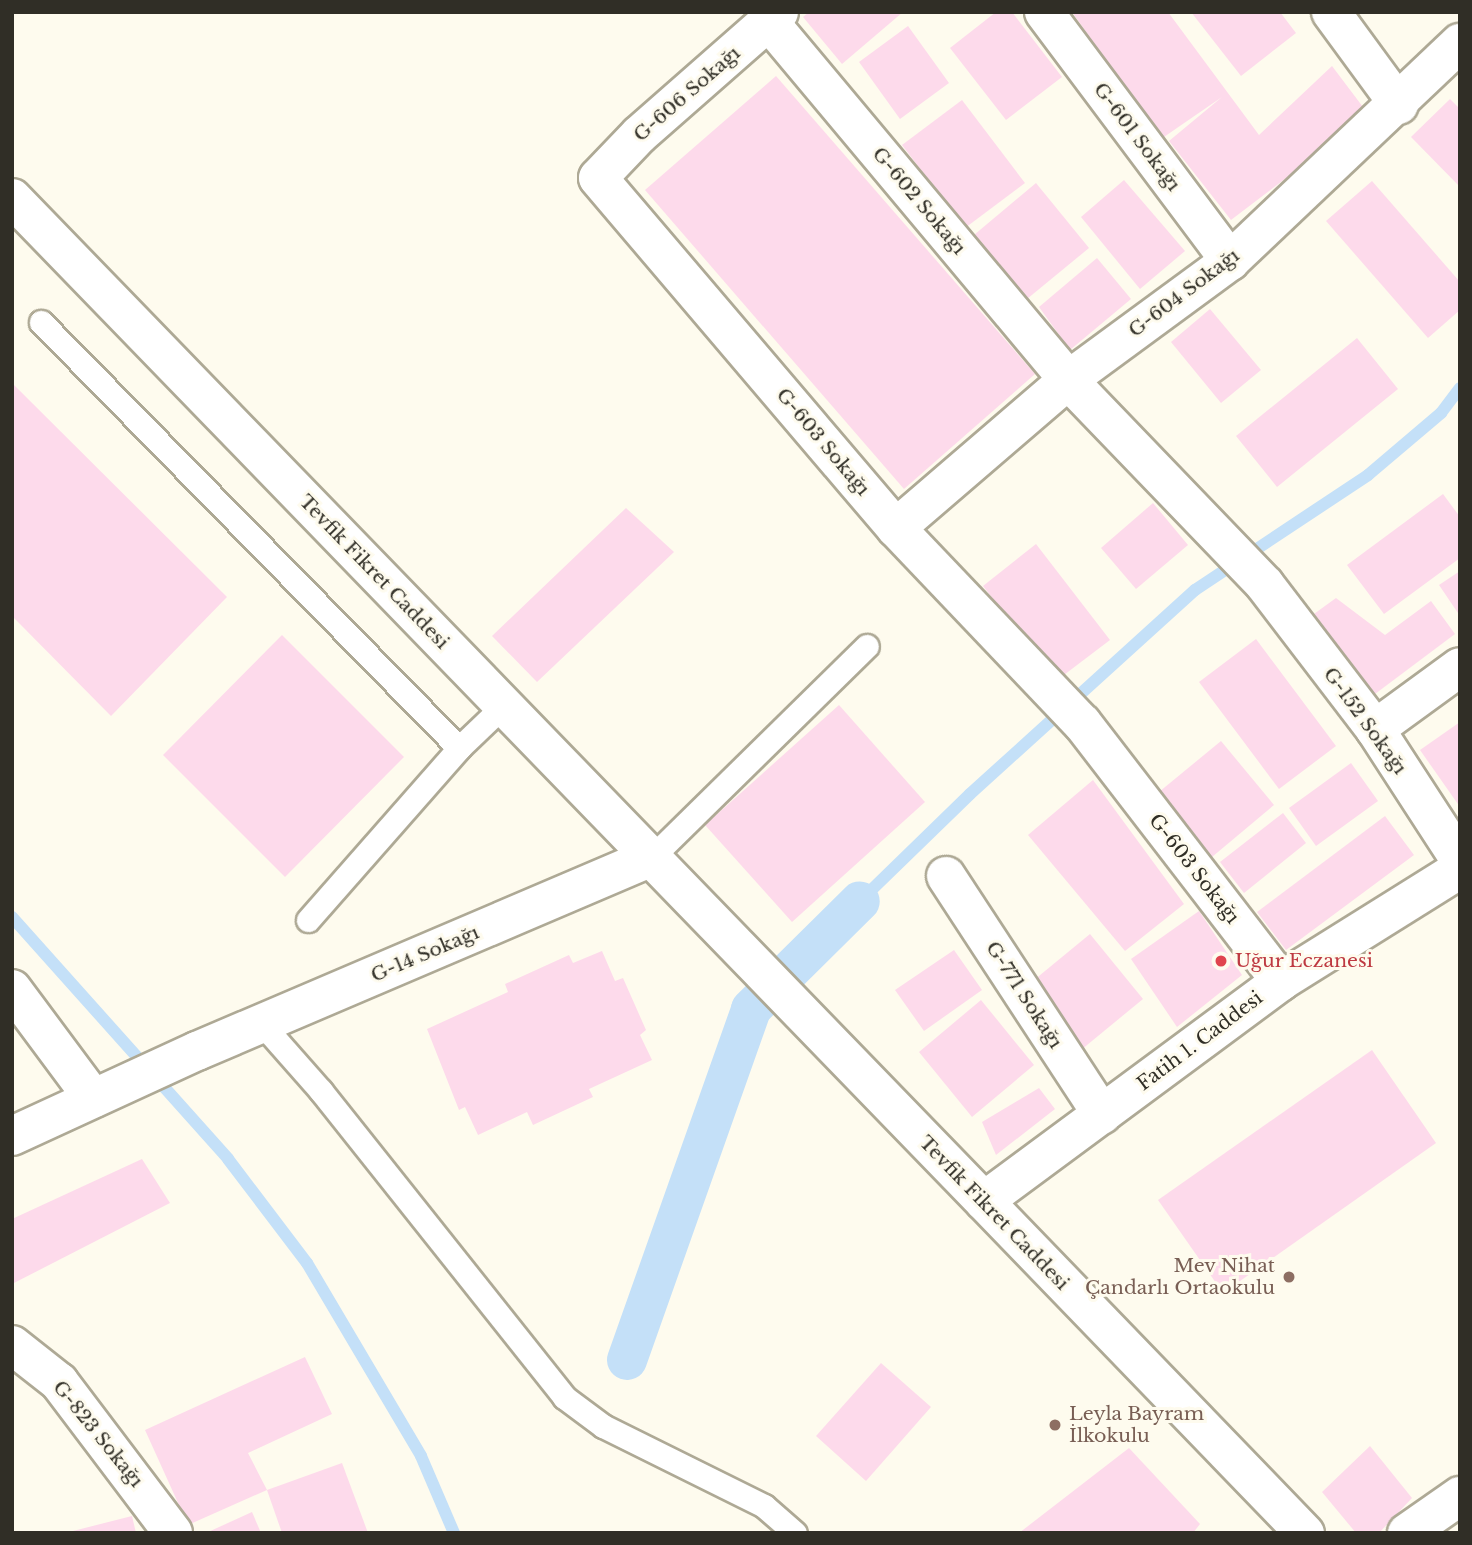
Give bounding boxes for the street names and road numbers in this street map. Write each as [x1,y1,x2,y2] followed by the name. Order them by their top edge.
[629,42,745,146] street label: G-606 Sokağı
[1089,78,1185,196] street label: G-601 Sokağı
[868,143,970,259] street label: G-602 Sokağı
[1124,244,1244,342] street label: G-604 Sokağı
[772,384,874,500] street label: G-603 Sokağı
[294,490,454,654] street label: Tevfik Fikret Caddesi
[1319,663,1411,779] street label: G-152 Sokağı
[1144,810,1244,928] street label: G-603 Sokağı
[368,921,482,987] street label: G-14 Sokağı
[981,937,1067,1053] street label: G-771 Sokağı
[1133,986,1267,1096] street label: Fatih 1. Caddesi
[914,1131,1074,1295] street label: Tevfik Fikret Caddesi
[48,1376,148,1492] street label: G-823 Sokağı

